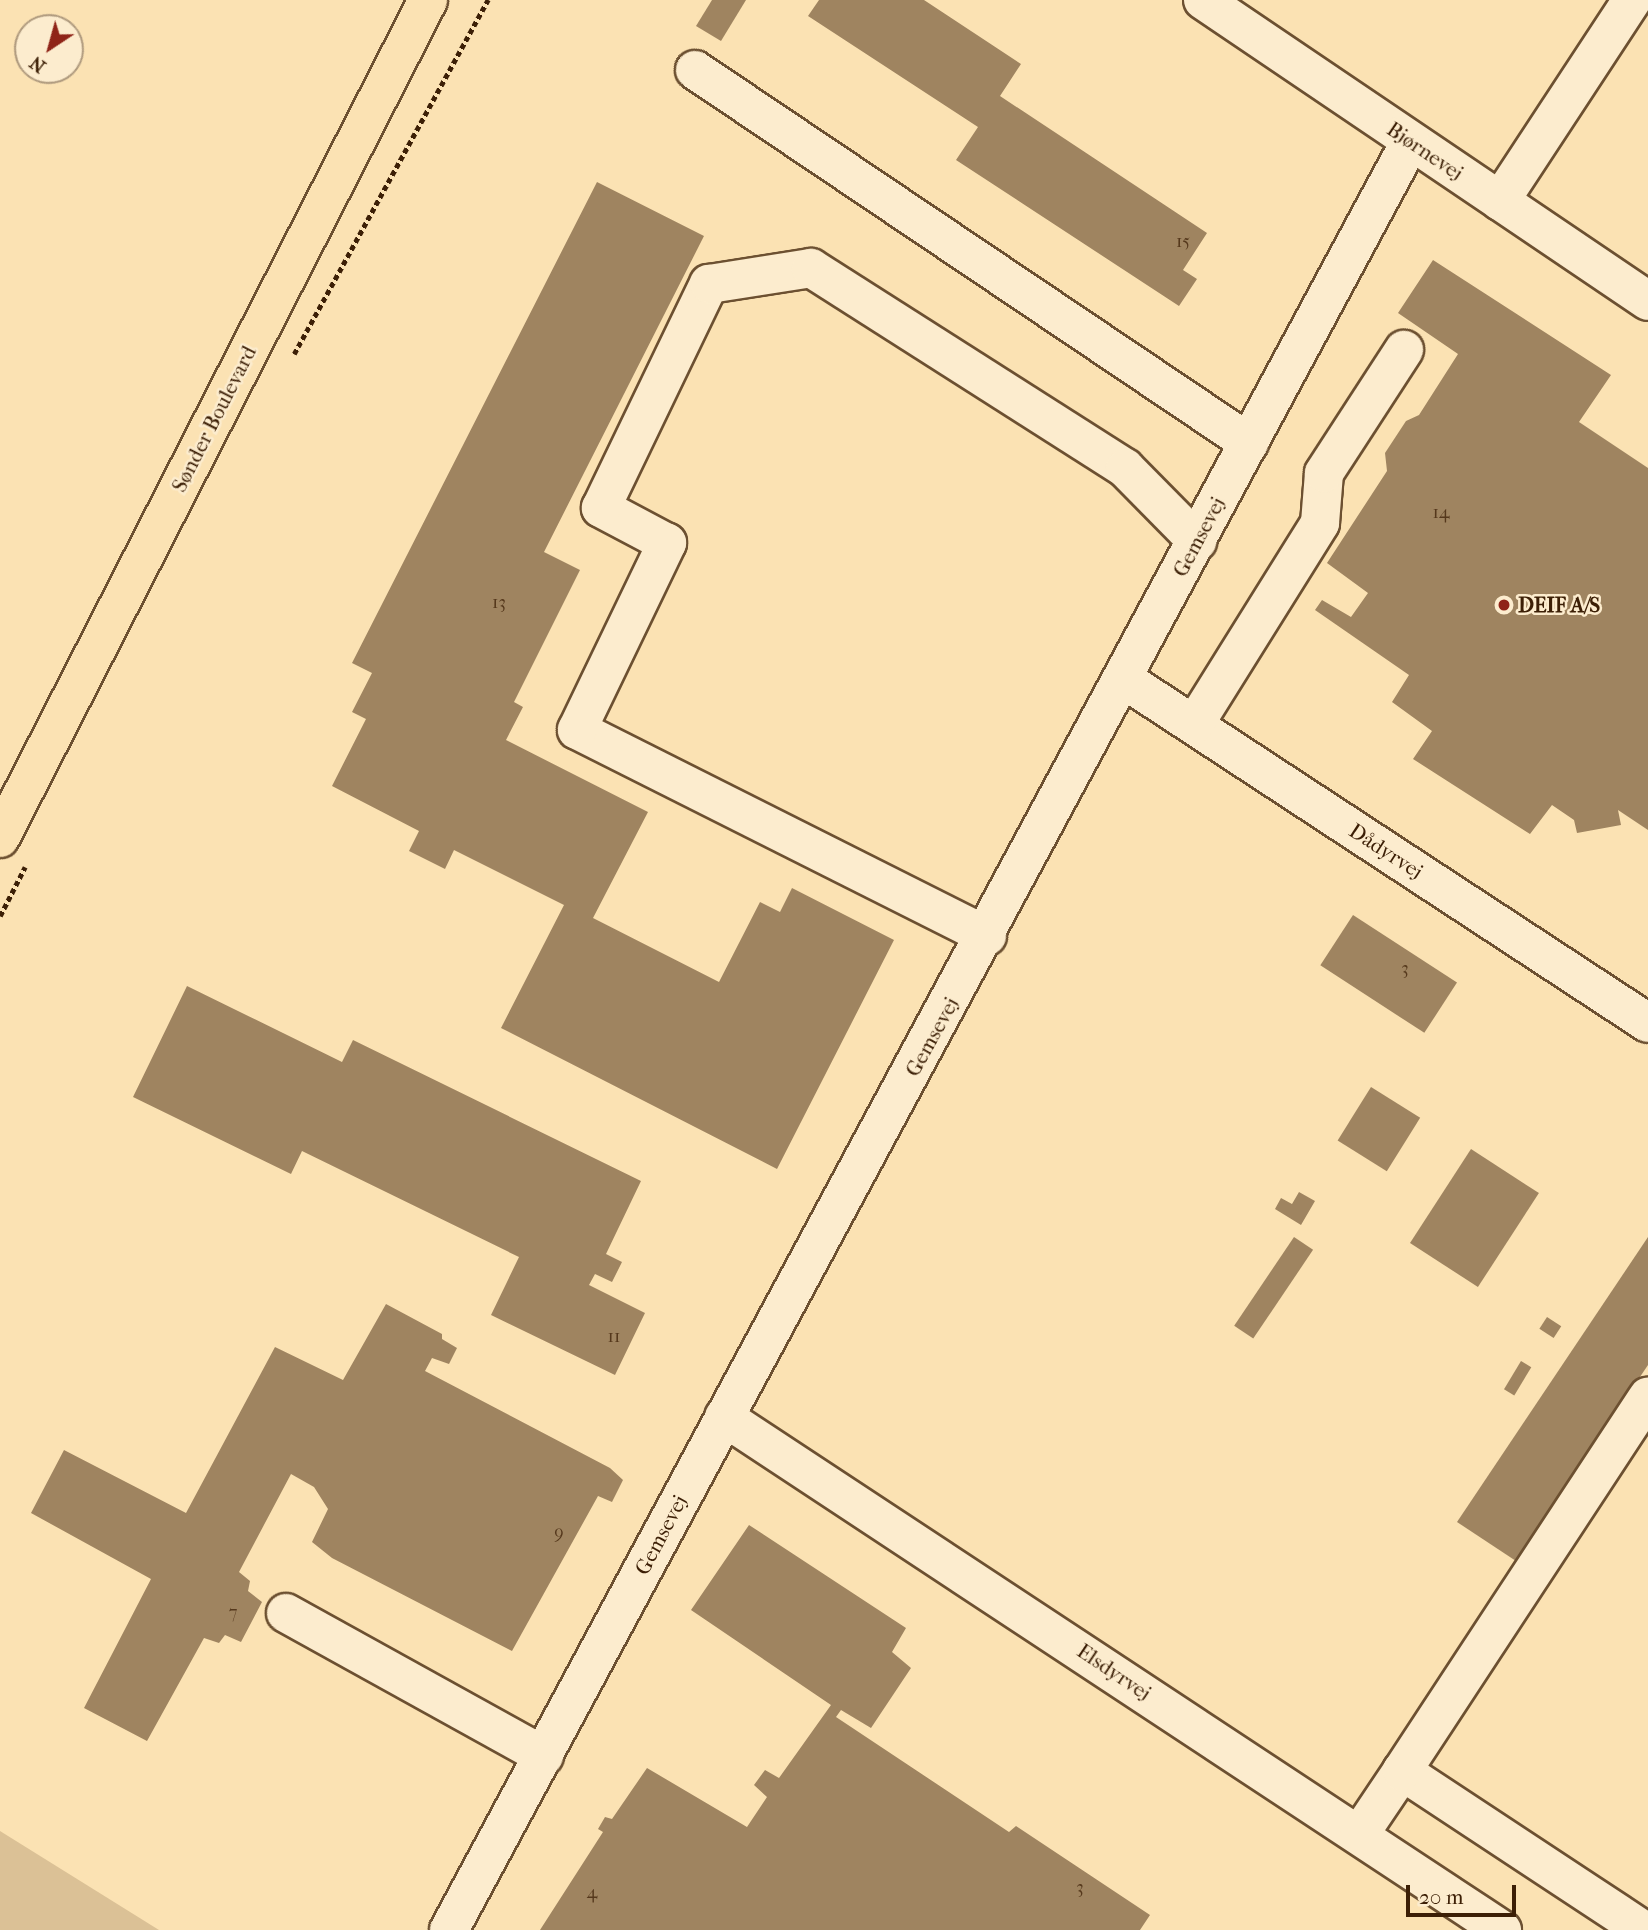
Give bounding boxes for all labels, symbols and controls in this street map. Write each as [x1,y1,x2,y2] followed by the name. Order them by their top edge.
[14,14,84,84] north arrow
[26,51,50,78] text: N
[1382,116,1468,186] street label: Bjørnevej
[1176,231,1190,253] house number: 15
[166,342,262,496] street label: Sønder Boulevard
[1168,493,1230,581] street label: Gemsevej
[1432,502,1450,524] house number: 14
[492,592,506,614] house number: 13
[1518,592,1600,618] place label: DEIF A/S
[1496,597,1512,613] marker: DEIF A/S
[1344,818,1428,884] street label: Dådyrvej
[1401,958,1409,980] house number: 3
[900,993,964,1081] street label: Gemsevej
[608,1326,620,1348] house number: 11
[630,1491,692,1579] street label: Gemsevej
[554,1522,564,1544] house number: 9
[229,1602,237,1624] house number: 7
[1072,1638,1156,1706] street label: Elsdyrvej
[1410,1870,1520,1914] scale bar
[1076,1877,1084,1899] house number: 3
[587,1882,597,1904] house number: 4
[1419,1885,1463,1909] text: 20 m

